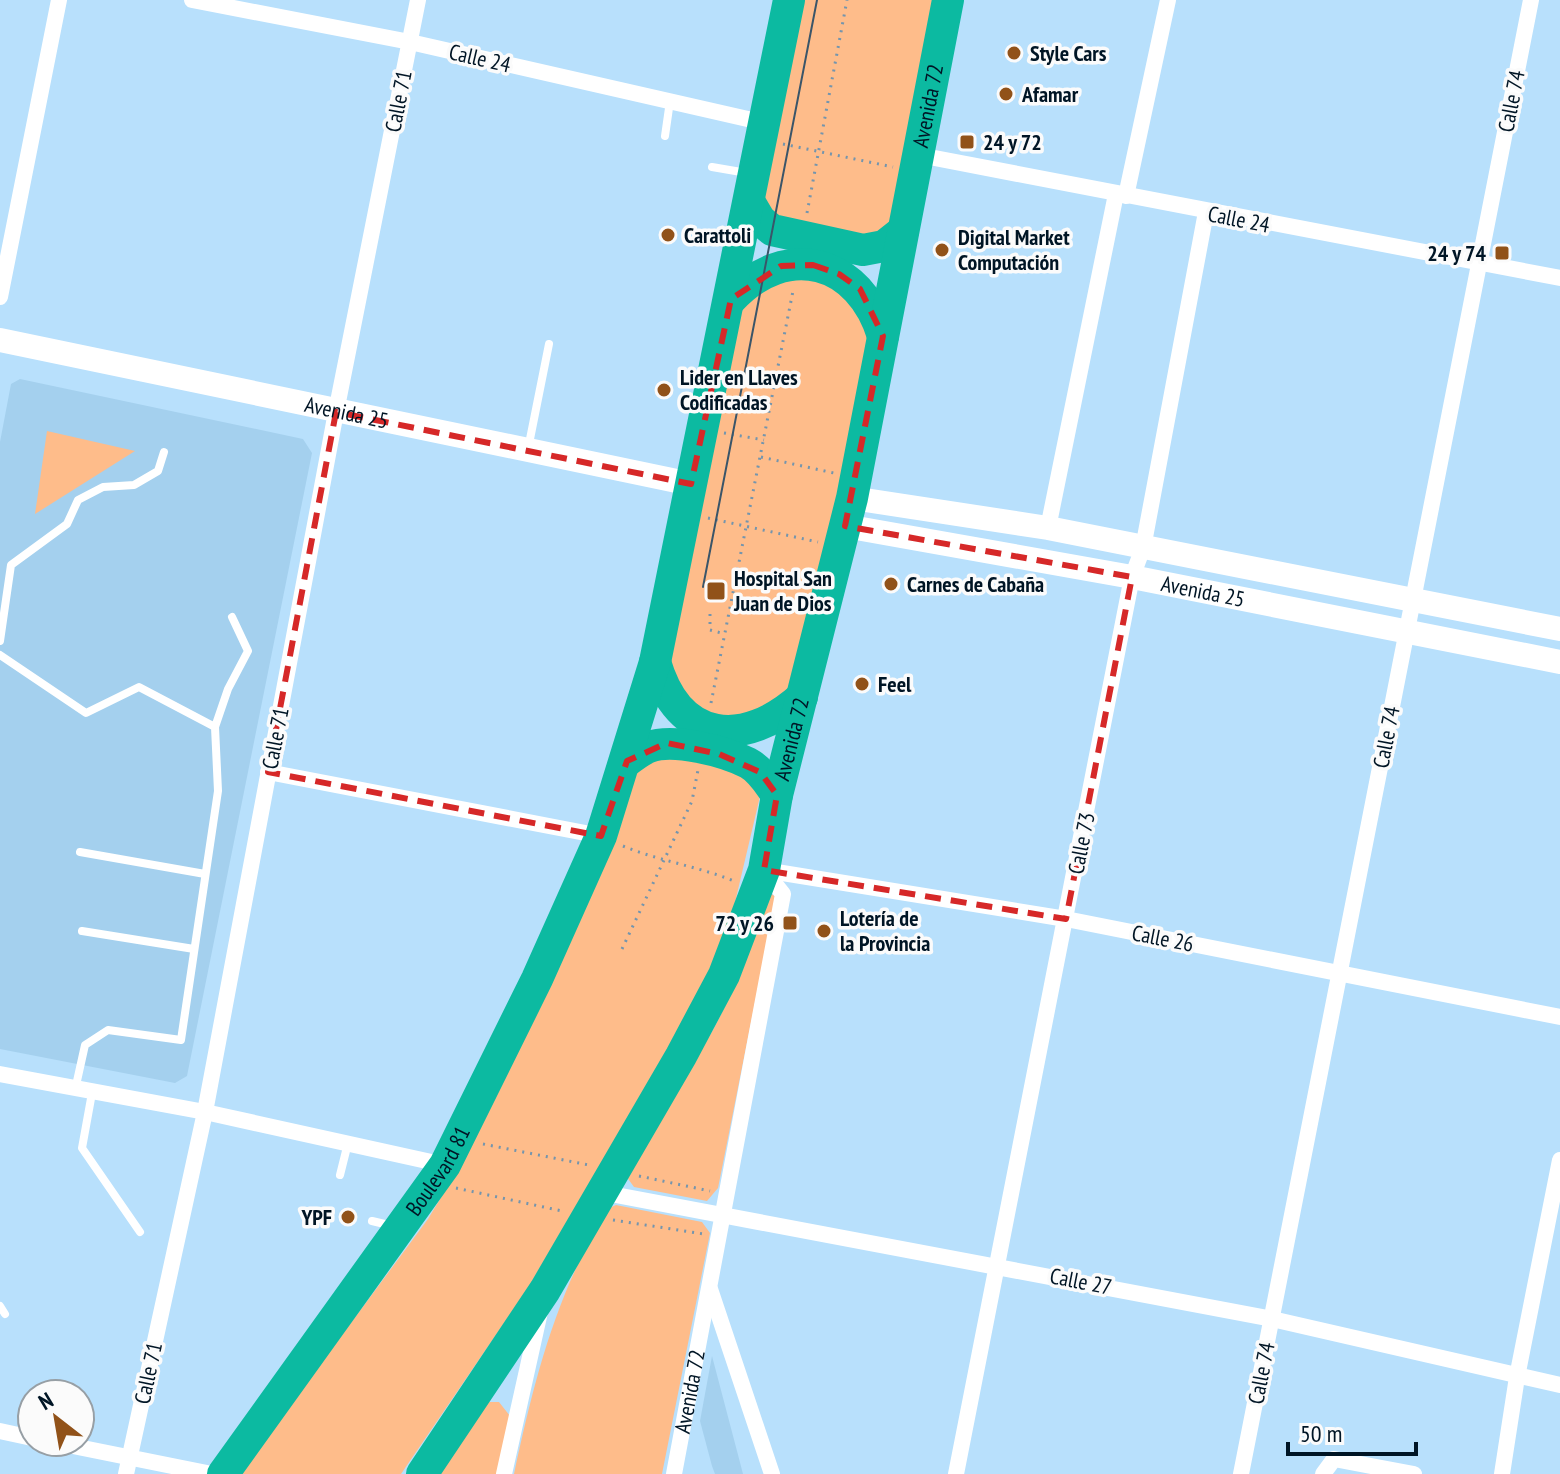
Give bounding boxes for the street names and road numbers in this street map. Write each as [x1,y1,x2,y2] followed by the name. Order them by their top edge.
[446,37,514,79] street label: Calle 24
[906,61,949,150] street label: Avenida 72
[378,68,418,134] street label: Calle 71
[1491,68,1531,134] street label: Calle 74
[1206,199,1272,239] street label: Calle 24
[302,390,391,435] street label: Avenida 25
[1159,569,1247,613] street label: Avenida 25
[767,694,815,783] street label: Avenida 72
[1366,704,1406,770] street label: Calle 74
[255,705,295,771] street label: Calle 71
[1061,810,1101,876] street label: Calle 73
[1130,918,1196,958] street label: Calle 26
[399,1121,476,1221] street label: Boulevard 81
[1048,1261,1114,1301] street label: Calle 27
[128,1340,168,1406] street label: Calle 71
[1241,1340,1281,1406] street label: Calle 74
[668,1347,711,1436] street label: Avenida 72

